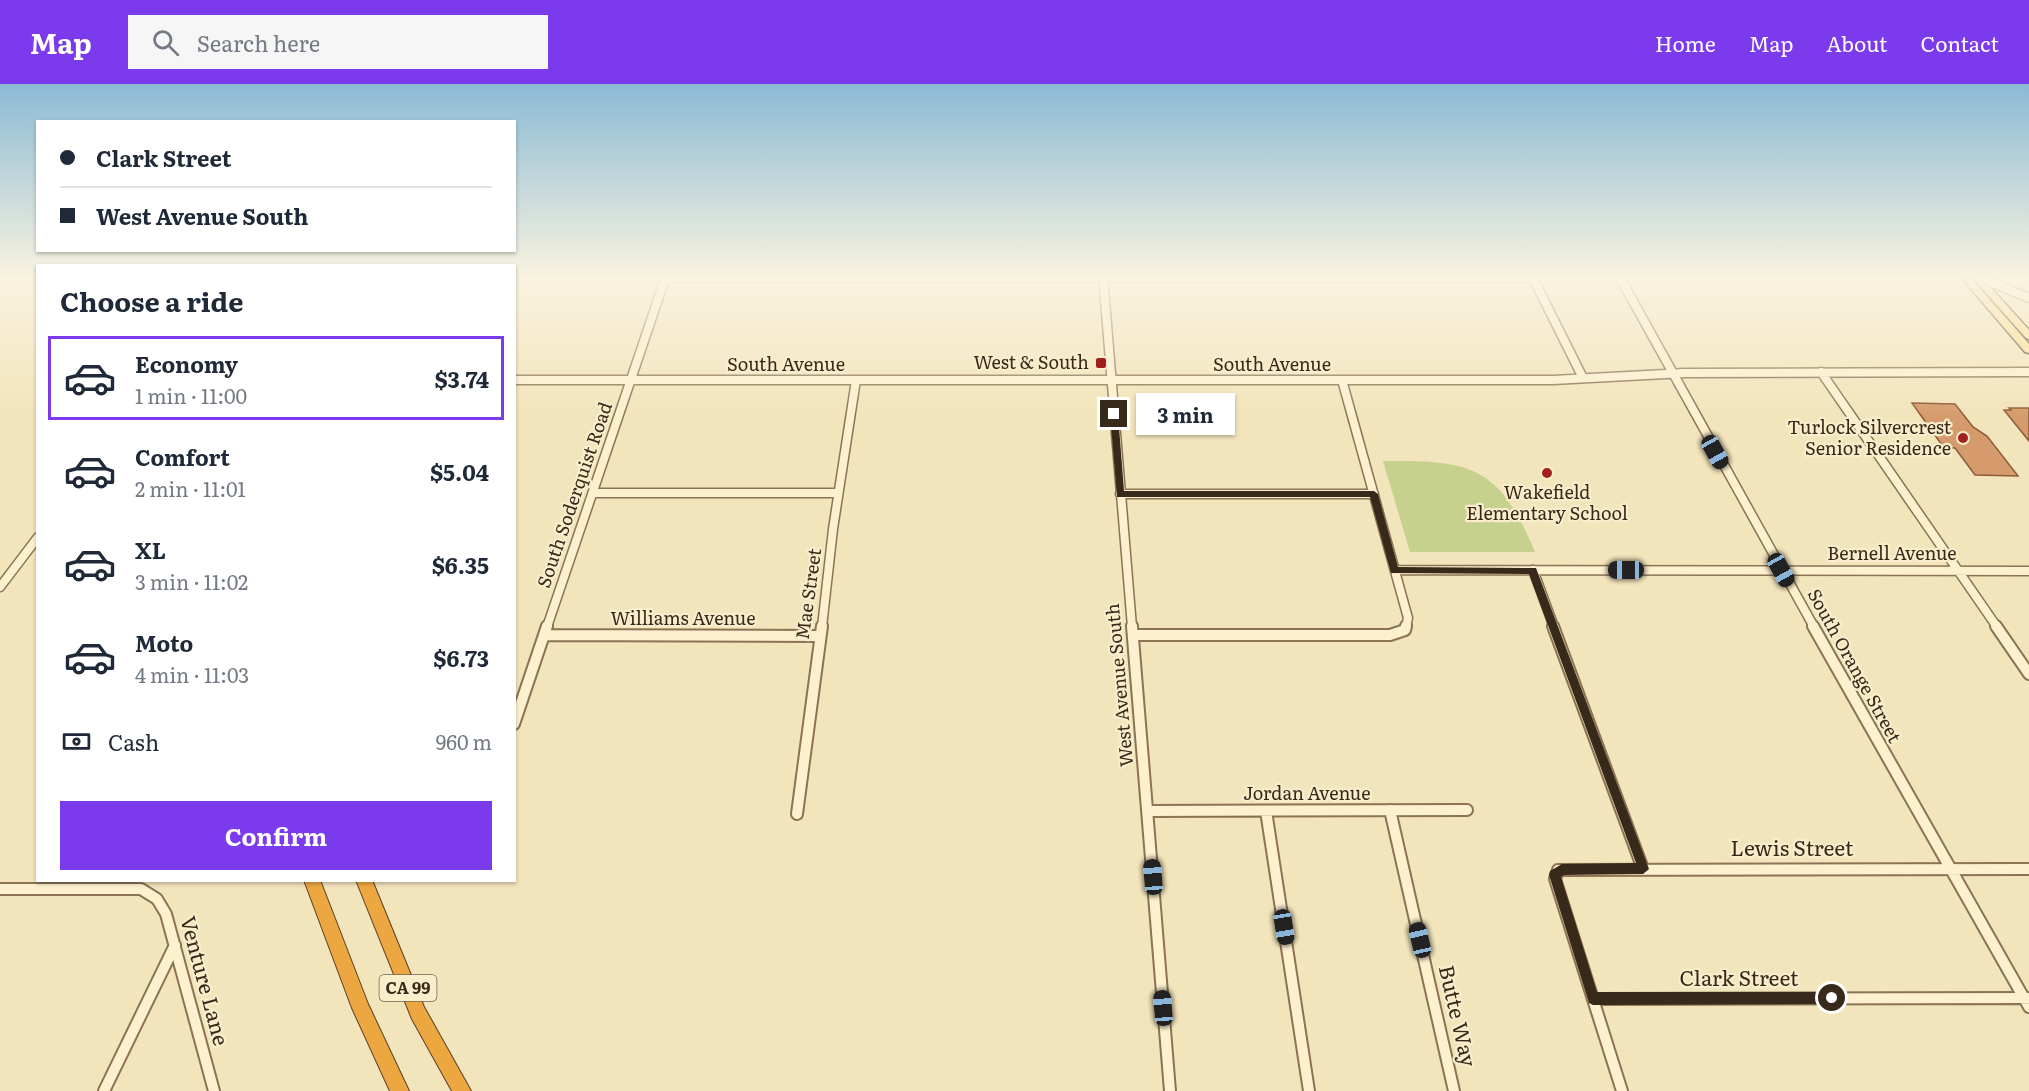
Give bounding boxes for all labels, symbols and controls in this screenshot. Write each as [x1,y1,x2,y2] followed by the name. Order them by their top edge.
[128,15,548,69] search box
[30,21,92,63] text: Map
[149,26,182,59] icon: search
[197,26,320,59] text: Search here
[1655,27,1716,58] text: Home
[1749,27,1793,58] text: Map
[1826,27,1888,58] text: About
[1921,27,1999,58] text: Contact
[96,141,231,174] text: Clark Street
[96,199,308,232] text: West Avenue South
[60,280,243,320] text: Choose a ride
[135,347,238,380] text: Economy
[974,348,1089,375] place label: West & South
[727,350,845,377] street label: South Avenue
[1213,350,1331,377] street label: South Avenue
[63,351,117,405] icon: car
[1094,356,1108,370] marker: West & South
[434,362,489,395] text: $3.74
[135,380,247,410] text: 1 min · 11:00
[1135,393,1234,435] callout: 3 min
[529,398,618,591] street label: South Soderquist Road
[1157,399,1214,429] text: 3 min
[1100,400,1127,427] route end
[1787,413,1952,461] place label: Turlock Silvercrest Senior Residence
[1956,431,1970,445] marker: Turlock Silvercrest Senior Residence
[1698,432,1732,472] car
[135,440,230,473] text: Comfort
[63,444,117,498] icon: car
[430,455,489,488] text: $5.04
[1540,466,1554,480] marker: Wakefield Elementary School
[135,473,246,503] text: 2 min · 11:01
[1466,478,1628,526] place label: Wakefield Elementary School
[135,533,166,566] text: XL
[63,537,117,591] icon: car
[1827,539,1957,566] street label: Bernell Avenue
[788,546,827,641] street label: Mae Street
[432,548,489,581] text: $6.35
[1764,550,1798,590] car
[1608,561,1644,579] car
[135,566,248,596] text: 3 min · 11:02
[1802,583,1909,748] street label: South Orange Street
[1098,602,1139,768] street label: West Avenue South
[610,604,756,631] street label: Williams Avenue
[135,626,193,659] text: Moto
[63,630,117,684] icon: car
[433,641,489,674] text: $6.73
[135,659,249,689] text: 4 min · 11:03
[60,725,93,758] icon: cash
[108,725,159,758] text: Cash
[436,726,492,756] text: 960 m
[1243,779,1371,806] street label: Jordan Avenue
[60,801,492,870] button: Confirm
[1731,831,1854,862] street label: Lewis Street
[1142,858,1164,896] car
[1272,908,1296,946] car
[174,912,239,1049] street label: Venture Lane
[1407,920,1433,960] car
[1679,961,1799,992] street label: Clark Street
[1433,962,1486,1070] street label: Butte Way
[380,975,436,1001] road number: CA 99
[1818,984,1845,1011] route start
[1152,989,1174,1027] car

